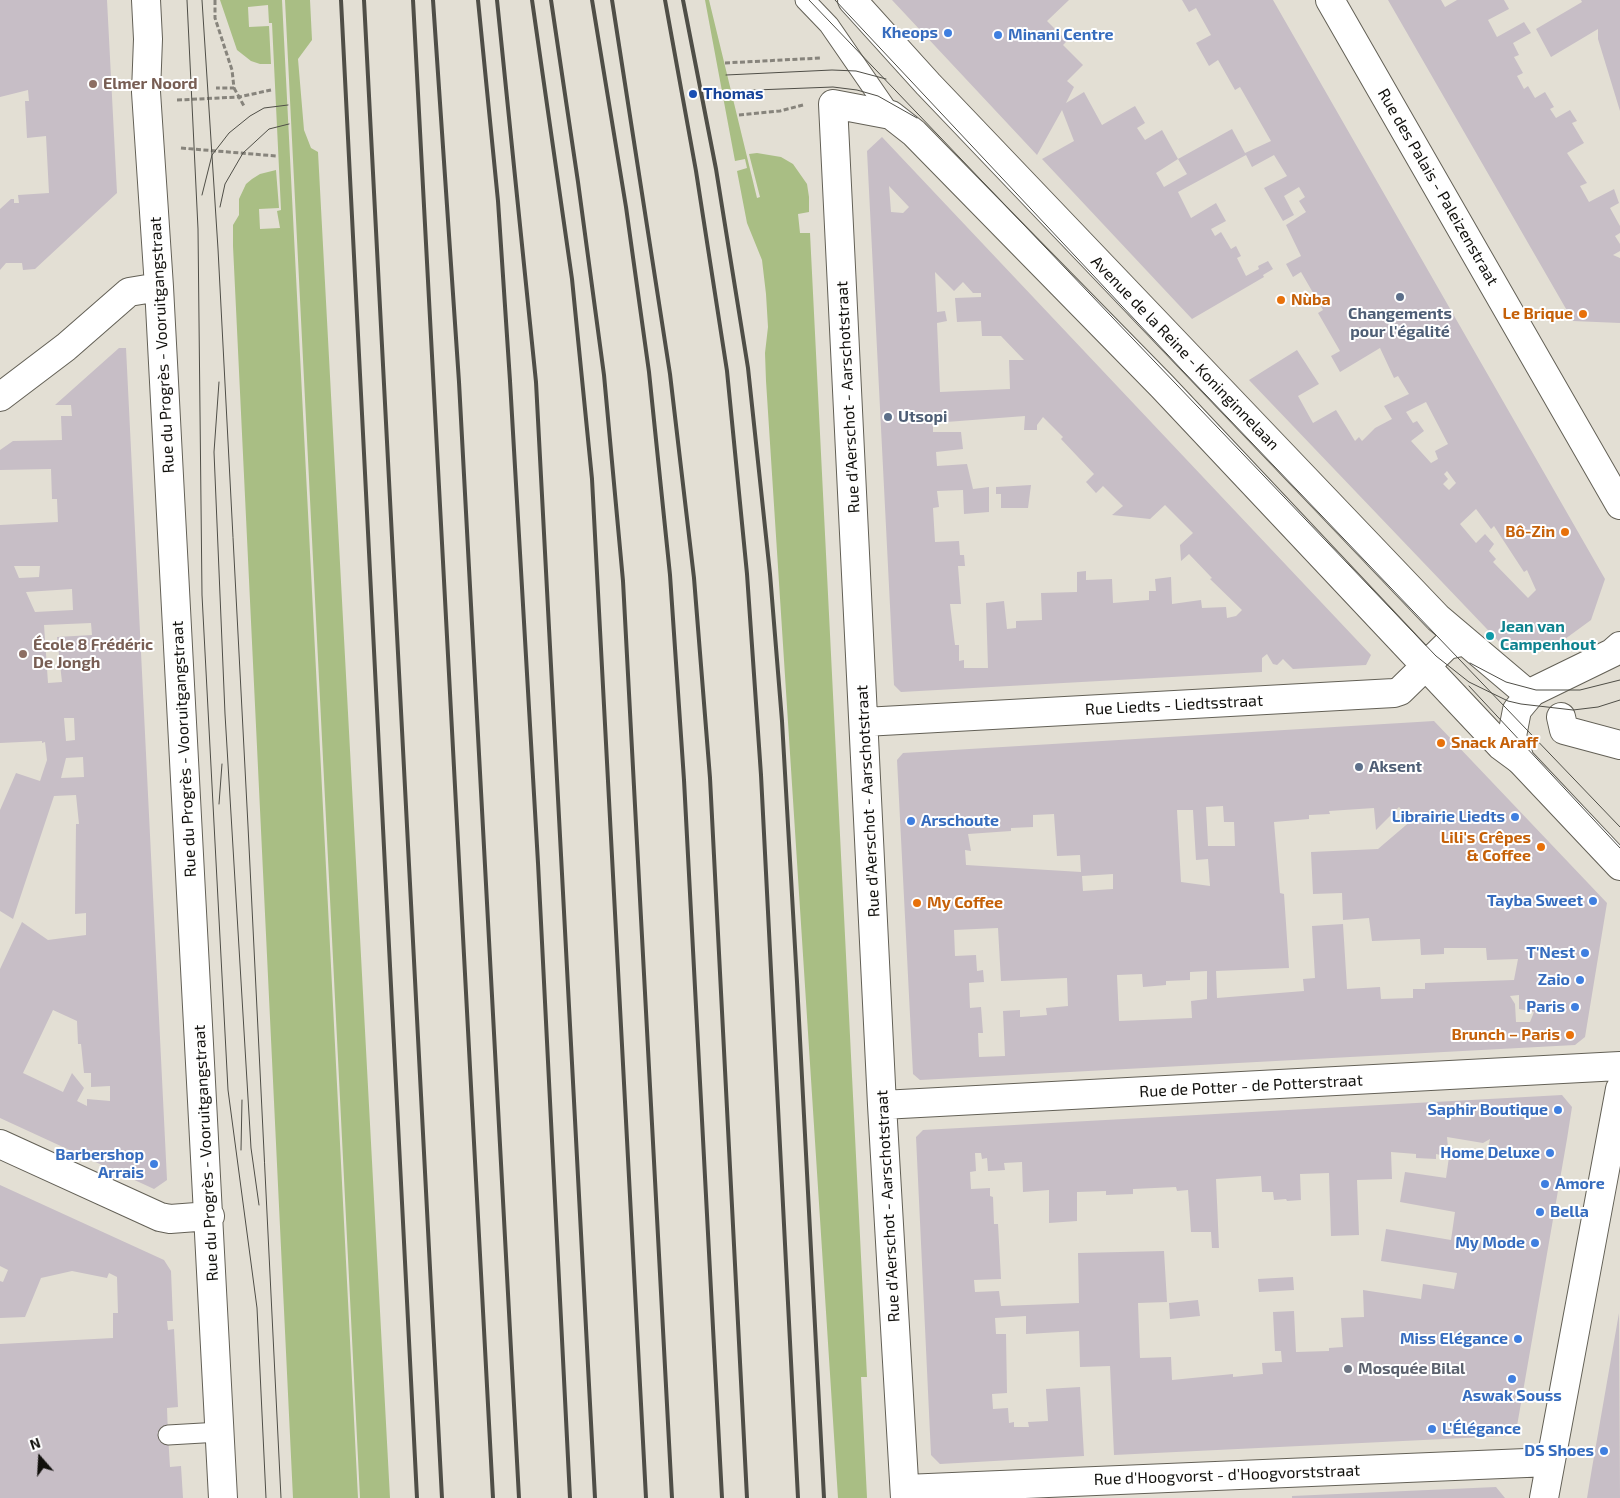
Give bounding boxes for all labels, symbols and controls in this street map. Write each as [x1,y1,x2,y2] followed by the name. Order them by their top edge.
[882,23,938,43] place label: Kheops
[1008,25,1114,45] place label: Minani Centre
[942,27,954,39] marker: Kheops
[992,29,1004,41] marker: Minani Centre
[103,74,198,94] place label: Elmer Noord
[87,78,99,90] marker: Elmer Noord
[703,84,763,104] place label: Thomas
[1374,85,1502,289] street label: Rue des Palais - Paleizenstraat
[687,88,699,100] marker: Thomas
[146,216,178,474] street label: Rue du Progrès - Vooruitgangstraat
[1087,252,1283,454] street label: Avenue de la Reine - Koninginnelaan
[832,280,864,514] street label: Rue d'Aerschot - Aarschotstraat
[1291,290,1331,310] place label: Nùba
[1394,291,1406,303] marker: Changements pour l'égalité
[1275,294,1287,306] marker: Nùba
[1348,304,1452,342] place label: Changements pour l'égalité
[1502,304,1573,324] place label: Le Brique
[1577,308,1589,320] marker: Le Brique
[898,407,947,427] place label: Utsopi
[882,411,894,423] marker: Utsopi
[1505,522,1555,542] place label: Bô-Zin
[1559,526,1571,538] marker: Bô-Zin
[1500,617,1596,655] place label: Jean van Campenhout
[168,620,200,878] street label: Rue du Progrès - Vooruitgangstraat
[1484,630,1496,642] marker: Jean van Campenhout
[33,635,153,673] place label: École 8 Frédéric De Jongh
[17,648,29,660] marker: École 8 Frédéric De Jongh
[852,684,884,918] street label: Rue d'Aerschot - Aarschotstraat
[1085,691,1263,719] street label: Rue Liedts - Liedtsstraat
[1451,733,1538,753] place label: Snack Araff
[1435,737,1447,749] marker: Snack Araff
[1369,757,1422,777] place label: Aksent
[1353,761,1365,773] marker: Aksent
[1392,807,1505,827] place label: Librairie Liedts
[921,811,999,831] place label: Arschoute
[1509,811,1521,823] marker: Librairie Liedts
[905,815,917,827] marker: Arschoute
[1441,828,1531,866] place label: Lili's Crêpes & Coffee
[1535,841,1547,853] marker: Lili's Crêpes & Coffee
[1487,891,1583,911] place label: Tayba Sweet
[927,893,1003,913] place label: My Coffee
[1587,895,1599,907] marker: Tayba Sweet
[911,897,923,909] marker: My Coffee
[1526,943,1575,963] place label: T'Nest
[1579,947,1591,959] marker: T'Nest
[1538,970,1570,990] place label: Zaio
[1574,974,1586,986] marker: Zaio
[1526,997,1565,1017] place label: Paris
[1569,1001,1581,1013] marker: Paris
[190,1024,222,1282] street label: Rue du Progrès - Vooruitgangstraat
[1452,1025,1560,1045] place label: Brunch – Paris
[1564,1029,1576,1041] marker: Brunch – Paris
[1139,1071,1363,1101] street label: Rue de Potter - de Potterstraat
[872,1089,904,1323] street label: Rue d'Aerschot - Aarschotstraat
[1427,1100,1548,1120] place label: Saphir Boutique
[1552,1104,1564,1116] marker: Saphir Boutique
[1440,1143,1540,1163] place label: Home Deluxe
[55,1145,144,1183] place label: Barbershop Arrais
[1544,1147,1556,1159] marker: Home Deluxe
[148,1158,160,1170] marker: Barbershop Arrais
[1555,1174,1605,1194] place label: Amore
[1539,1178,1551,1190] marker: Amore
[1550,1202,1589,1222] place label: Bella
[1534,1206,1546,1218] marker: Bella
[1455,1233,1525,1253] place label: My Mode
[1529,1237,1541,1249] marker: My Mode
[1400,1329,1508,1349] place label: Miss Elégance
[1512,1333,1524,1345] marker: Miss Elégance
[1358,1359,1465,1379] place label: Mosquée Bilal
[1342,1363,1354,1375] marker: Mosquée Bilal
[1506,1373,1518,1385] marker: Aswak Souss
[1462,1386,1562,1406] place label: Aswak Souss
[1442,1419,1521,1439] place label: L'Élégance
[1426,1423,1438,1435] marker: L'Élégance
[15,1433,65,1483] north arrow
[27,1434,42,1453] text: N
[1524,1441,1594,1461] place label: DS Shoes
[1598,1445,1610,1457] marker: DS Shoes
[1093,1461,1361,1489] street label: Rue d'Hoogvorst - d'Hoogvorststraat

